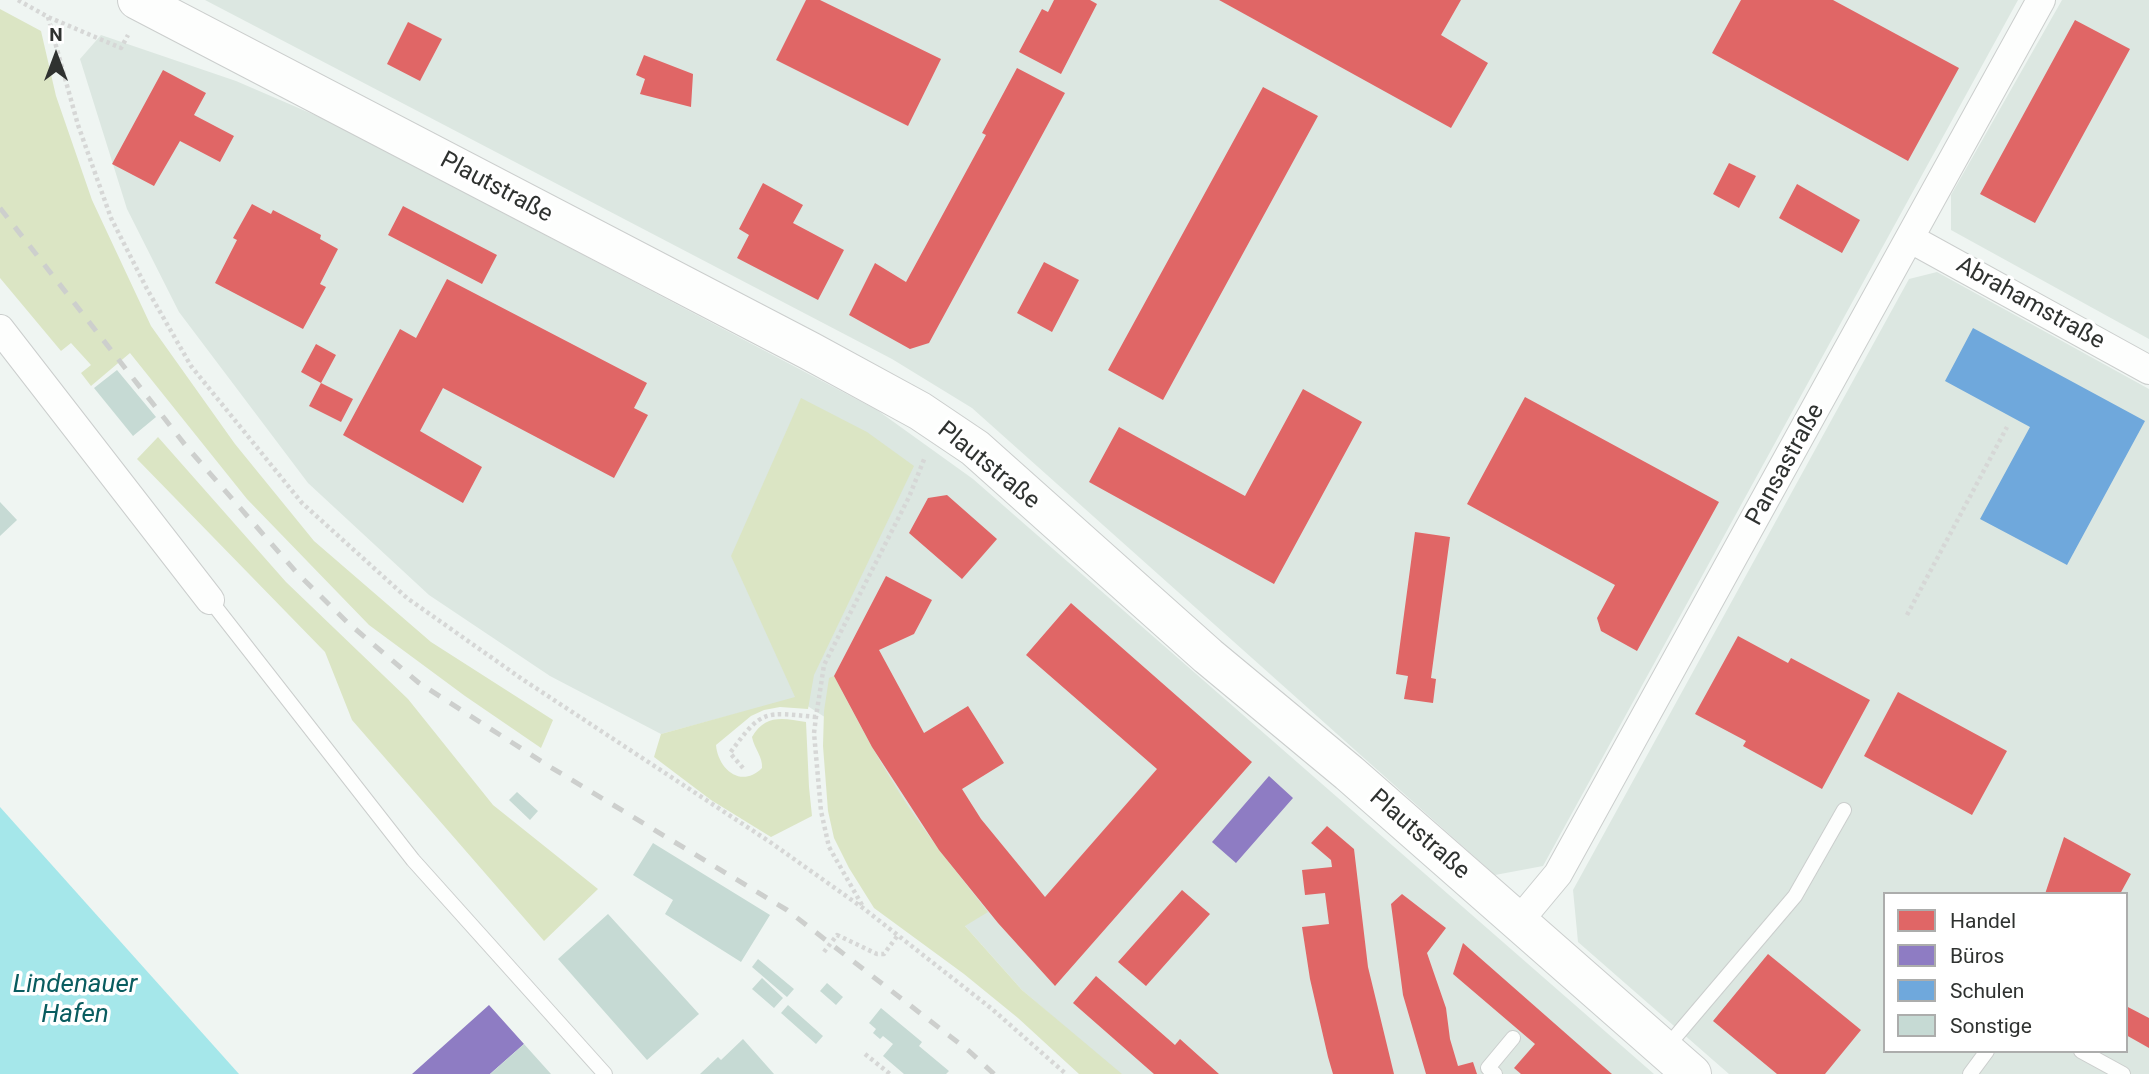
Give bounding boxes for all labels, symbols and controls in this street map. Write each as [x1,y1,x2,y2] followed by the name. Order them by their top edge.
[21,21,91,91] north arrow
[49,23,63,46] text: N
[435,146,557,230] street label: Plautstraße
[1951,251,2109,357] street label: Abrahamstraße
[1741,399,1831,531] street label: Pansastraße
[931,416,1045,516] street label: Plautstraße
[1363,784,1475,886] street label: Plautstraße
[1883,892,2128,1053] legend
[1950,909,2016,933] text: Handel
[1950,944,2004,968] text: Büros
[13,969,137,1030] water label: Lindenauer Hafen
[1950,979,2024,1003] text: Schulen
[1950,1014,2032,1038] text: Sonstige

